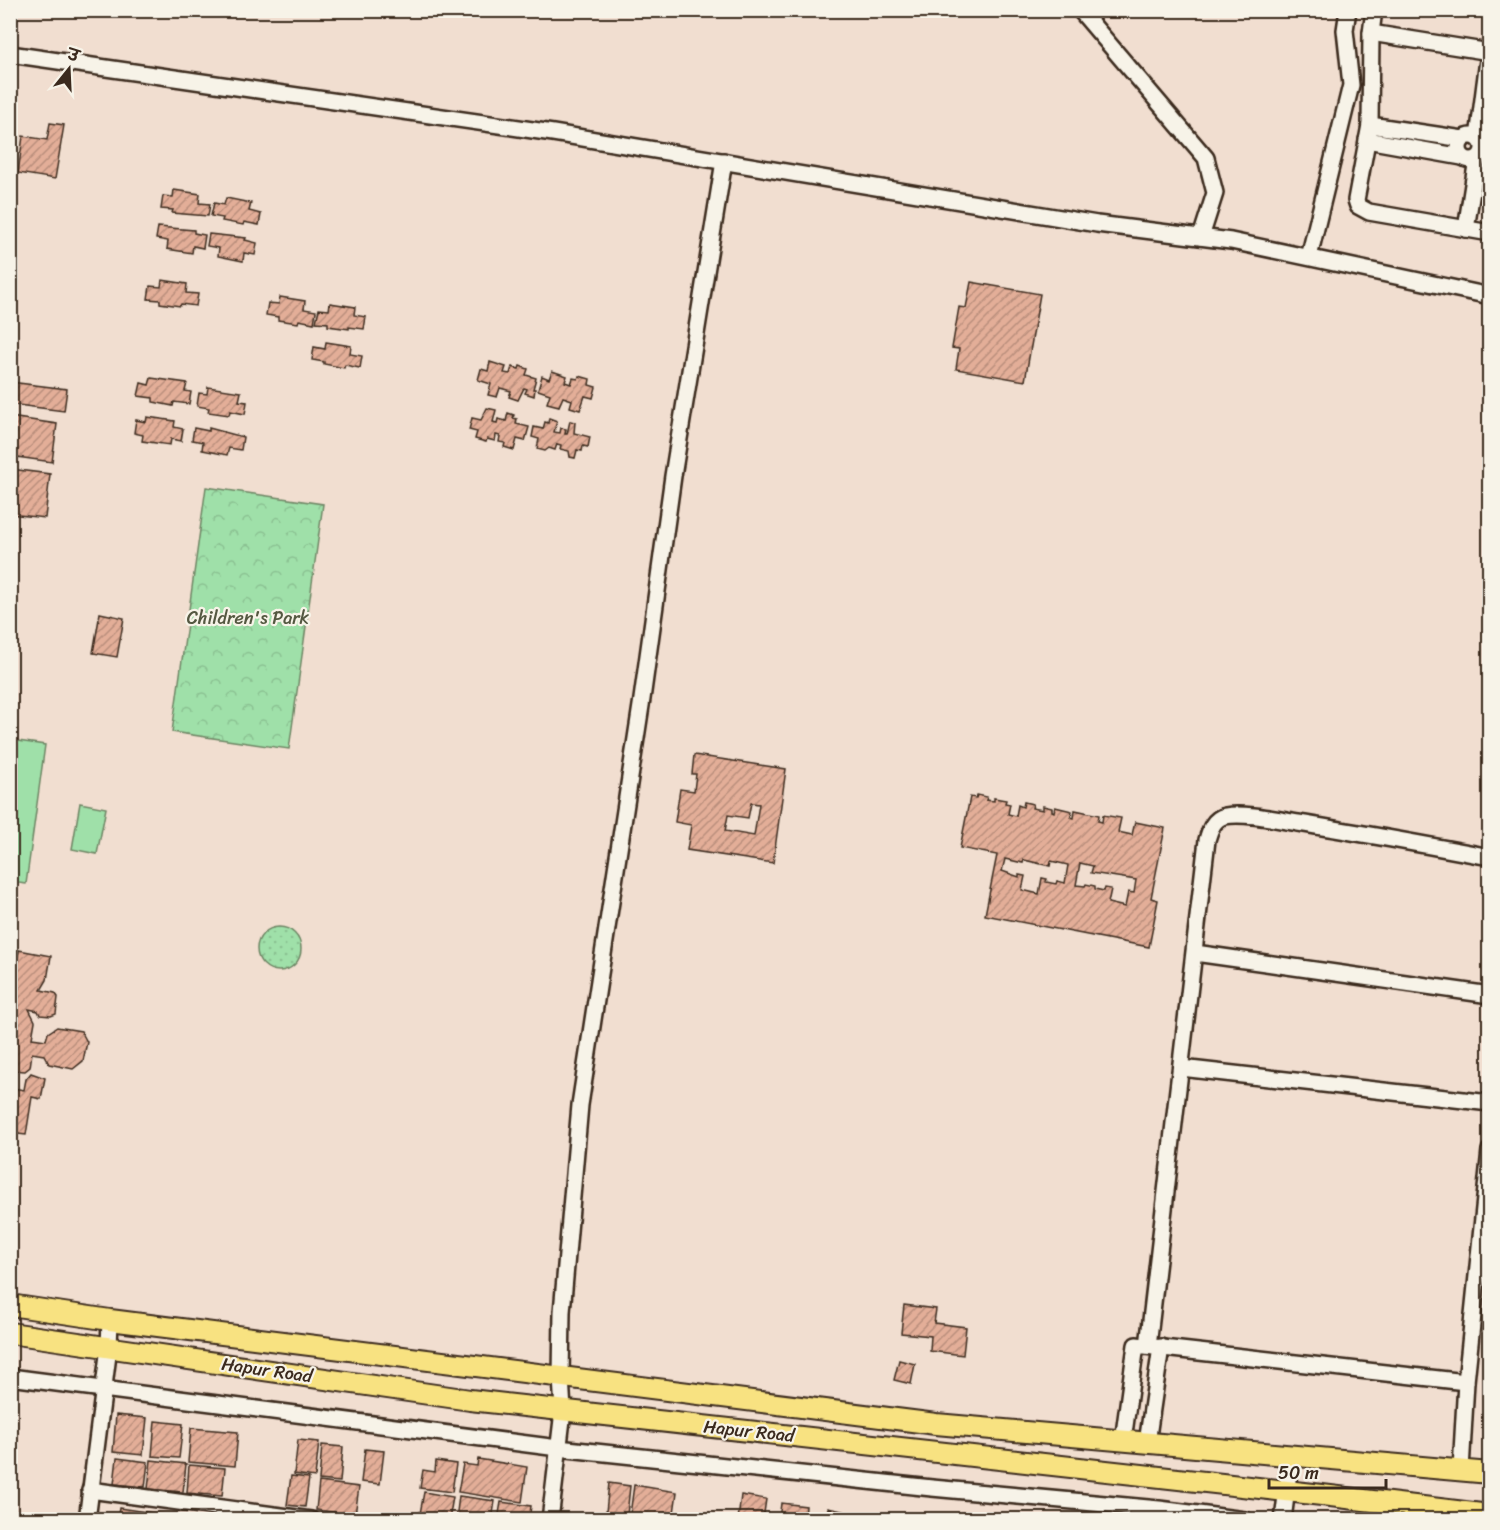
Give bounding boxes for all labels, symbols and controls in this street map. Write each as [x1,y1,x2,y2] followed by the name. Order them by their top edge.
[39,39,99,99] north arrow
[62,39,84,71] text: उ
[187,602,310,634] park label: Children's Park
[220,1348,316,1392] street label: Hapur Road
[702,1410,798,1452] street label: Hapur Road
[1269,1452,1386,1490] scale bar
[1278,1457,1319,1489] text: 50 m

